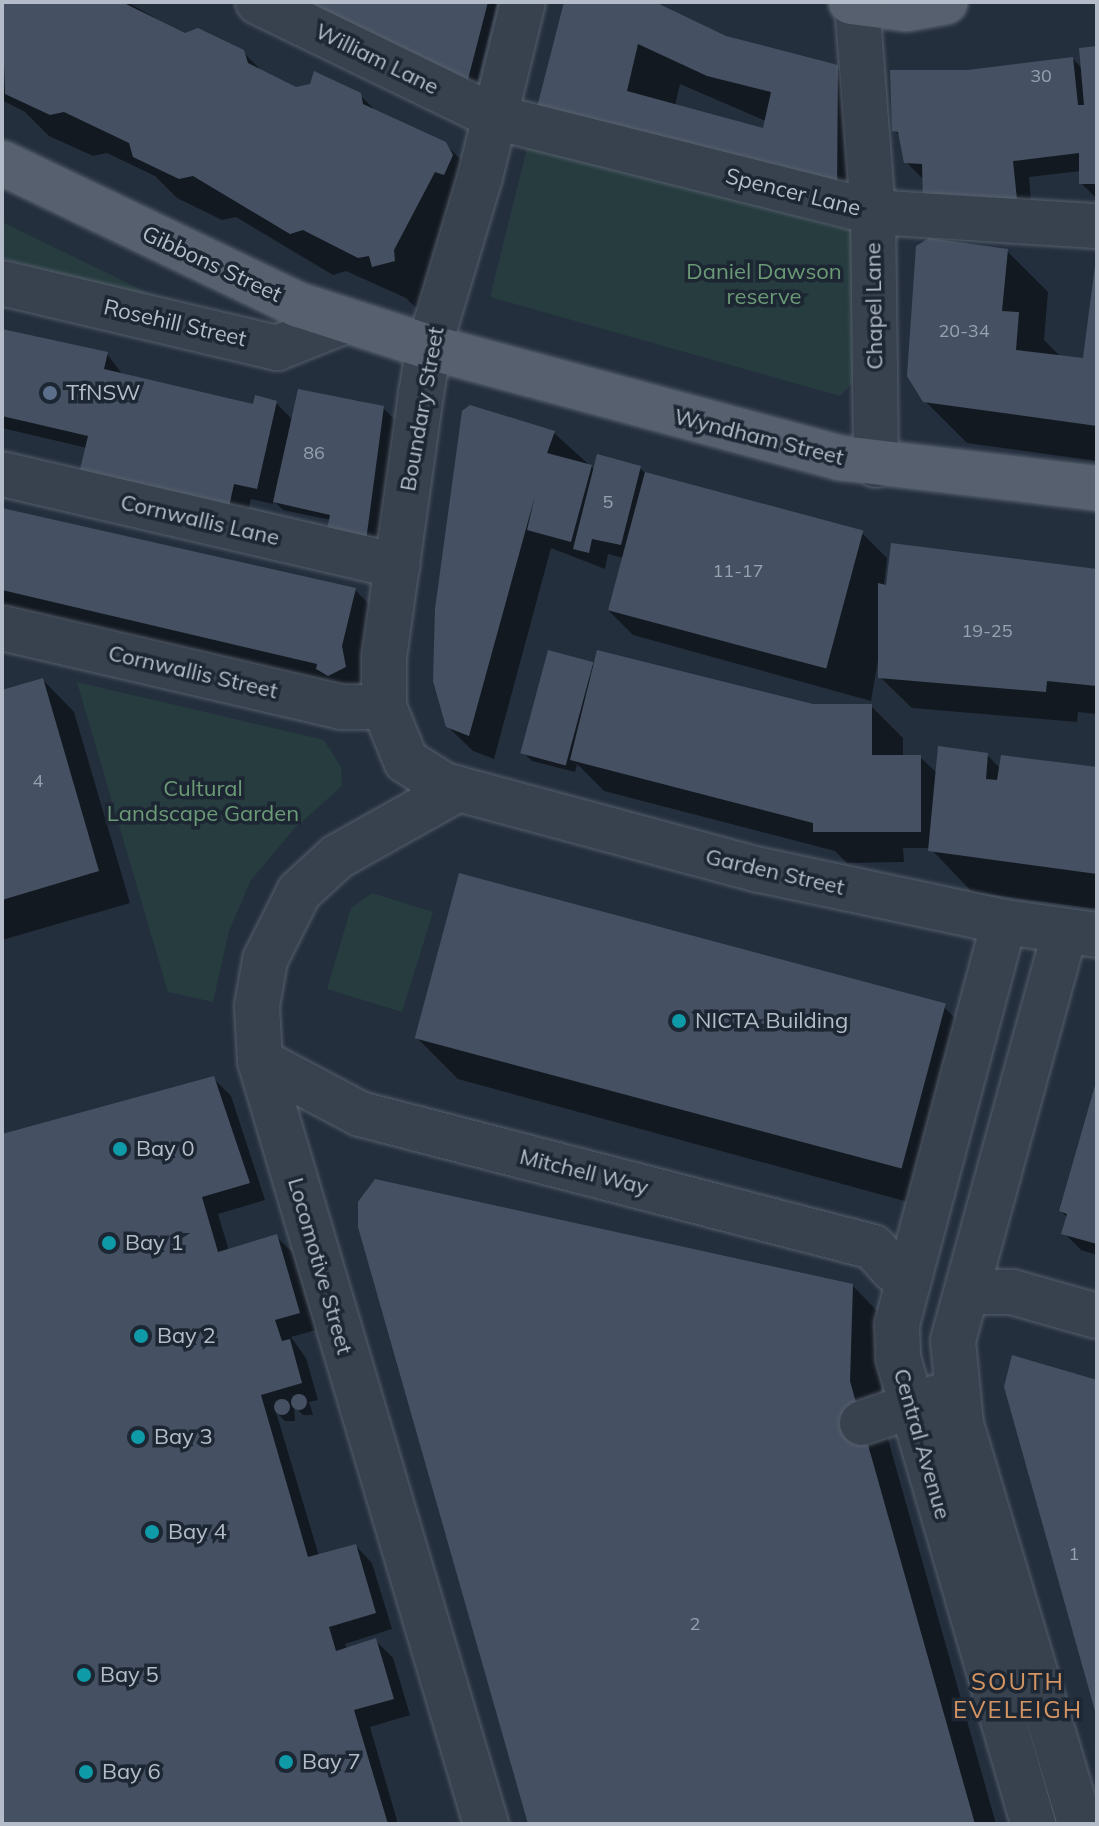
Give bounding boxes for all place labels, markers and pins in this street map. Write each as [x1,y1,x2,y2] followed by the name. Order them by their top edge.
[66,380,140,406] place label: TfNSW
[41,384,59,402] marker: TfNSW
[695,1008,848,1034] place label: NICTA Building
[670,1012,688,1030] marker: NICTA Building
[136,1136,195,1162] place label: Bay 0
[111,1140,129,1158] marker: Bay 0
[125,1230,184,1256] place label: Bay 1
[100,1234,118,1252] marker: Bay 1
[157,1323,216,1349] place label: Bay 2
[132,1327,150,1345] marker: Bay 2
[154,1424,213,1450] place label: Bay 3
[129,1428,147,1446] marker: Bay 3
[168,1519,227,1545] place label: Bay 4
[143,1523,161,1541] marker: Bay 4
[100,1662,159,1688] place label: Bay 5
[75,1666,93,1684] marker: Bay 5
[302,1749,361,1775] place label: Bay 7
[277,1753,295,1771] marker: Bay 7
[102,1759,161,1785] place label: Bay 6
[77,1763,95,1781] marker: Bay 6

